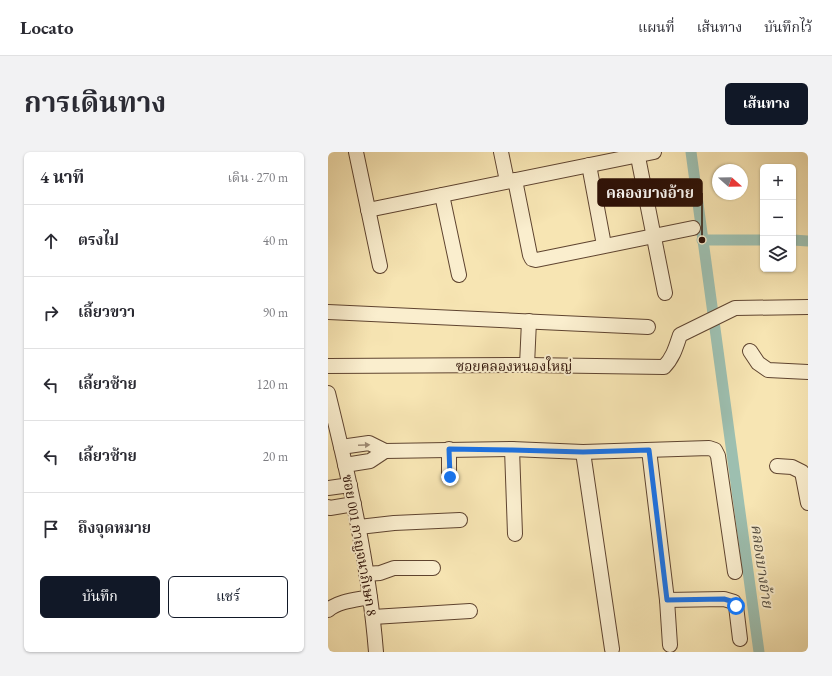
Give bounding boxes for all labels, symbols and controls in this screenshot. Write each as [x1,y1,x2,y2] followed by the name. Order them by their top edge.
[20,15,74,40] text: Locato
[638,18,675,36] text: แผนที่
[697,18,742,36] text: เส้นทาง
[764,18,812,36] text: บันทึกไว้
[725,83,808,125] button: เส้นทาง
[24,84,166,120] text: การเดินทาง
[712,164,748,200] north arrow
[760,164,796,272] map controls
[760,164,796,200] button: +
[40,166,84,188] text: 4 นาที
[227,169,288,186] text: เดิน · 270 m
[598,179,702,206] callout: คลองบางอ้าย
[606,183,694,202] text: คลองบางอ้าย
[760,200,796,236] button: −
[40,230,62,252] icon: ahead
[78,230,119,249] text: ตรงไป
[263,232,288,249] text: 40 m
[760,236,796,272] button: layers
[40,302,62,324] icon: right
[78,302,135,321] text: เลี้ยวขวา
[263,304,288,321] text: 90 m
[456,356,572,375] street label: ซอยคลองหนองใหญ่
[40,374,62,396] icon: left
[78,374,137,393] text: เลี้ยวซ้าย
[257,376,288,393] text: 120 m
[358,441,370,448] one-way arrow
[40,446,62,468] icon: left
[78,446,137,465] text: เลี้ยวซ้าย
[263,448,288,465] text: 20 m
[441,468,459,486] route end
[339,473,381,618] street label: ซอย 001 กาญจนาภิเษก 8
[40,518,62,540] icon: arrive
[78,518,151,537] text: ถึงจุดหมาย
[747,523,778,610] water label: คลองบางอ้าย
[40,576,160,618] button: บันทึก
[168,576,288,618] button: แชร์
[727,597,745,615] route start

